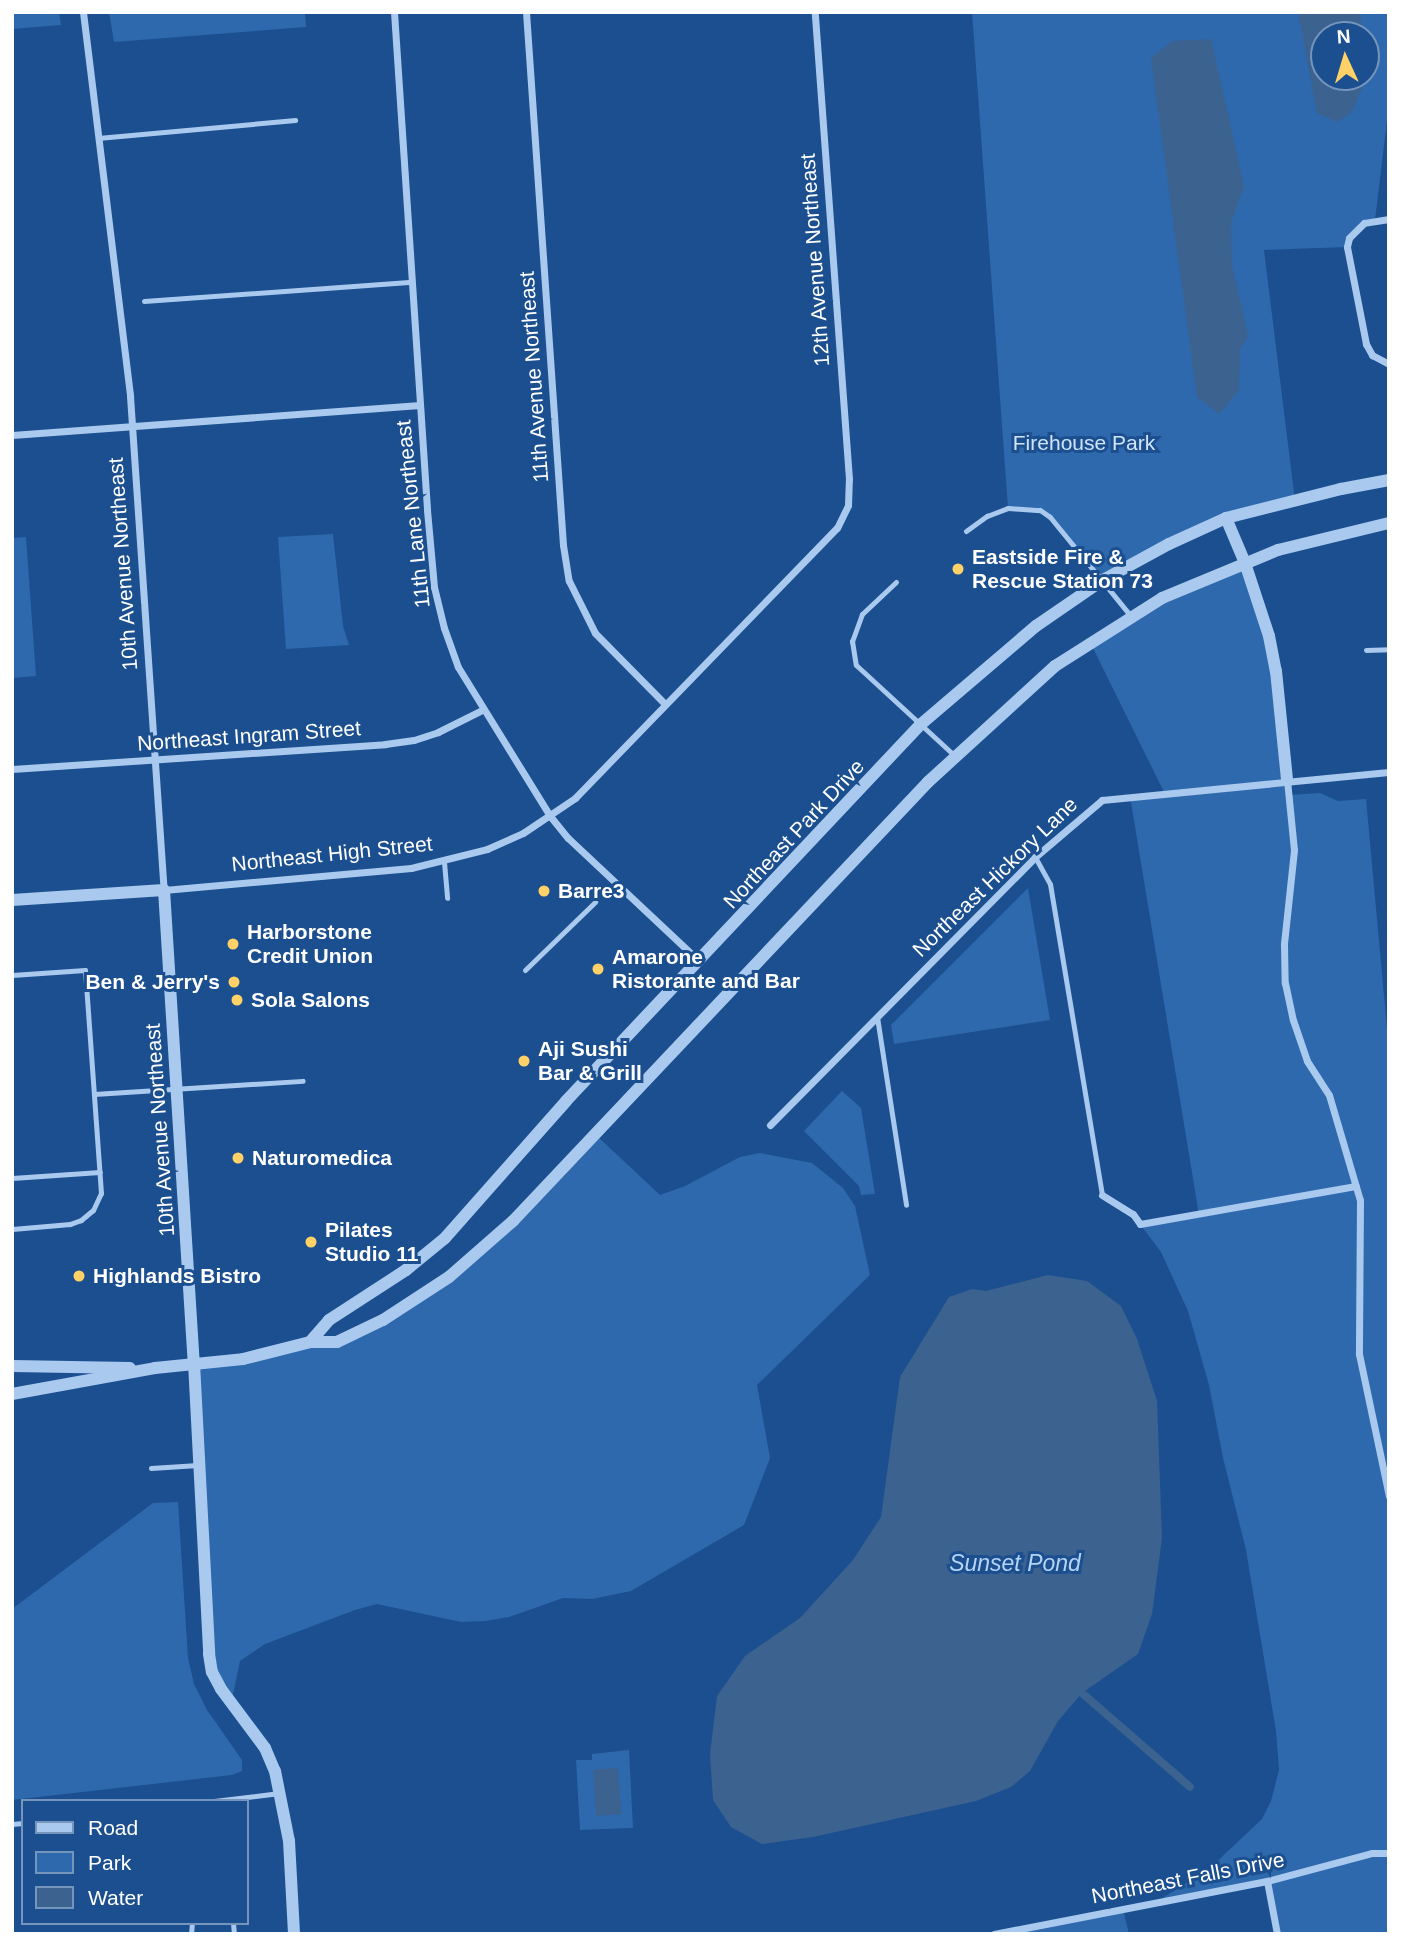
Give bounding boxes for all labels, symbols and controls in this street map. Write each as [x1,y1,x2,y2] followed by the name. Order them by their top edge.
[1310,21,1380,91] north arrow
[1336,26,1351,48] text: N
[795,152,835,368] street label: 12th Avenue Northeast
[514,270,554,484] street label: 11th Avenue Northeast
[391,419,435,609] street label: 11th Lane Northeast
[1013,430,1155,456] park label: Firehouse Park
[103,456,143,672] street label: 10th Avenue Northeast
[972,544,1153,594] place label: Eastside Fire & Rescue Station 73
[950,561,966,577] marker: Eastside Fire & Rescue Station 73
[136,716,362,756] street label: Northeast Ingram Street
[718,754,870,914] street label: Northeast Park Drive
[907,792,1083,962] street label: Northeast Hickory Lane
[230,831,434,877] street label: Northeast High Street
[558,878,625,904] place label: Barre3
[536,883,552,899] marker: Barre3
[247,919,373,969] place label: Harborstone Credit Union
[225,936,241,952] marker: Harborstone Credit Union
[612,944,800,994] place label: Amarone Ristorante and Bar
[590,961,606,977] marker: Amarone Ristorante and Bar
[85,969,220,995] place label: Ben & Jerry's
[226,974,242,990] marker: Ben & Jerry's
[251,987,370,1013] place label: Sola Salons
[229,992,245,1008] marker: Sola Salons
[140,1022,180,1238] street label: 10th Avenue Northeast
[538,1036,642,1086] place label: Aji Sushi Bar & Grill
[516,1053,532,1069] marker: Aji Sushi Bar & Grill
[252,1145,392,1171] place label: Naturomedica
[230,1150,246,1166] marker: Naturomedica
[325,1217,418,1267] place label: Pilates Studio 11
[303,1234,319,1250] marker: Pilates Studio 11
[93,1263,261,1289] place label: Highlands Bistro
[71,1268,87,1284] marker: Highlands Bistro
[949,1549,1081,1577] water label: Sunset Pond
[21,1799,248,1925] legend
[88,1816,138,1839] text: Road
[1089,1847,1287,1909] street label: Northeast Falls Drive
[88,1851,131,1874] text: Park
[88,1886,143,1909] text: Water

